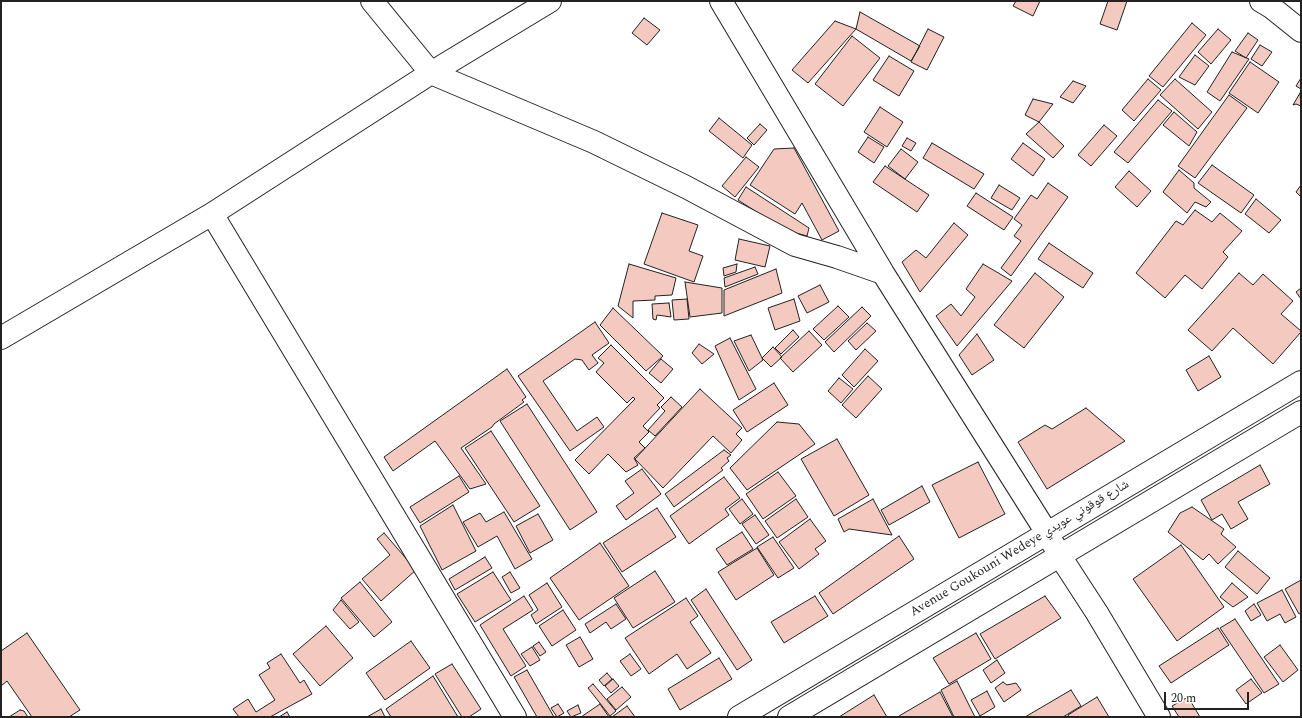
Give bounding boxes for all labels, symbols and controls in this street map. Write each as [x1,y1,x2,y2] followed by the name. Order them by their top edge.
[908,477,1132,621] street label: Avenue Goukouni Wedeye شارع قوقوني عويدي
[1166,684,1251,710] scale bar
[1171,689,1196,708] text: 20 m

